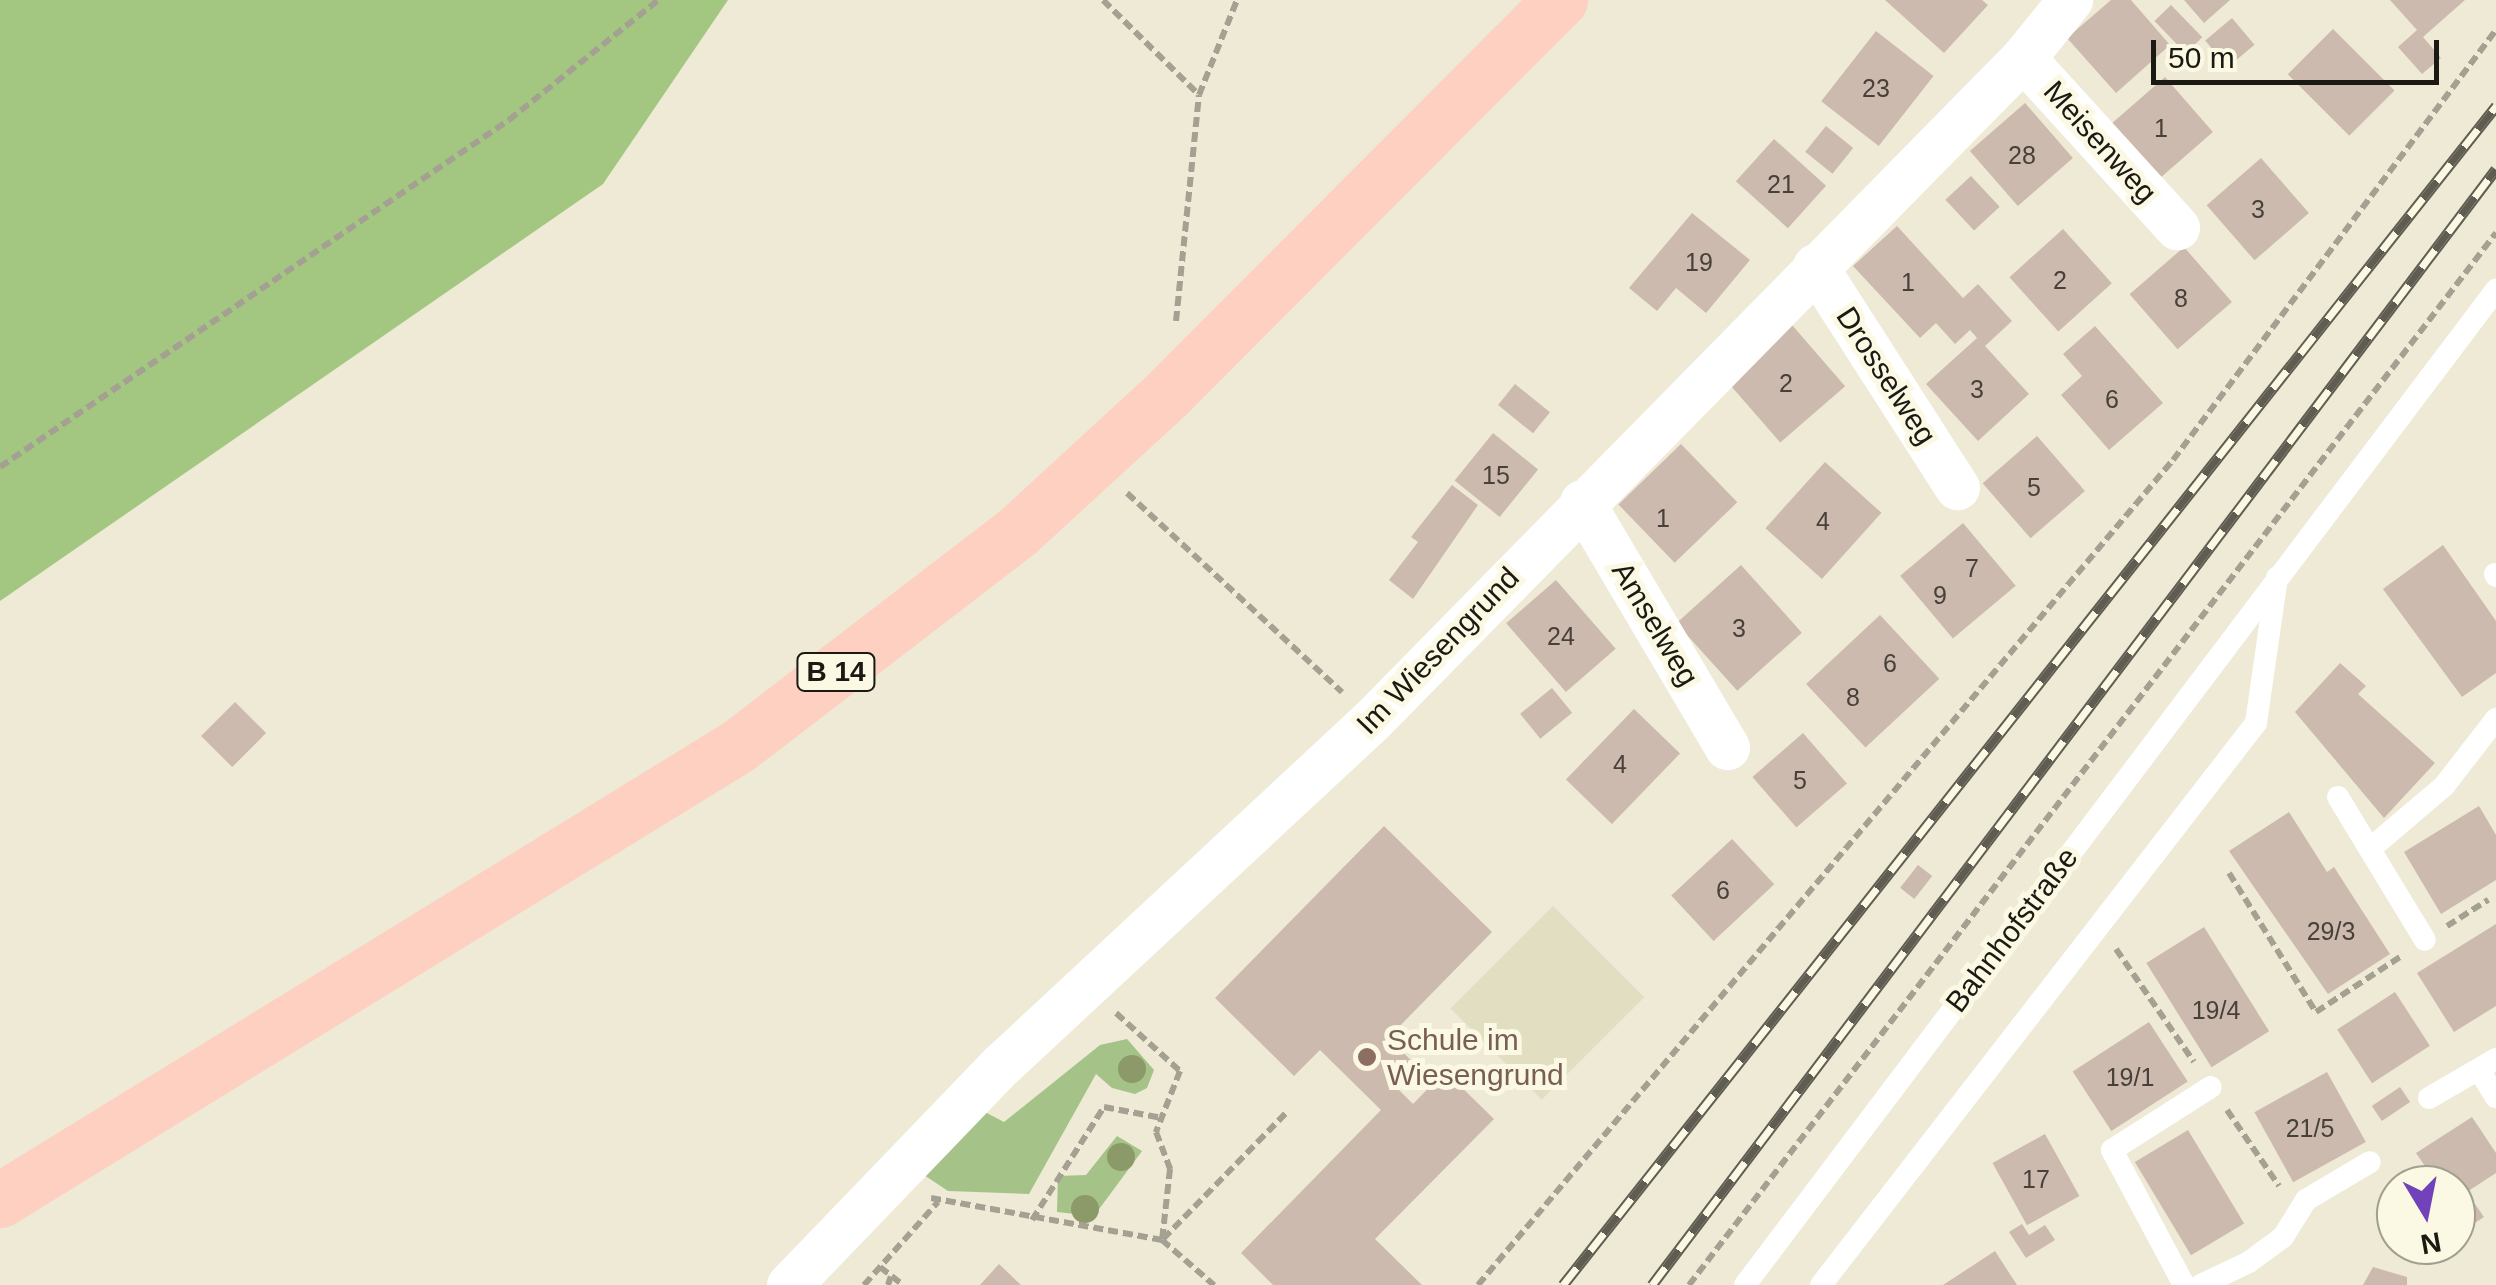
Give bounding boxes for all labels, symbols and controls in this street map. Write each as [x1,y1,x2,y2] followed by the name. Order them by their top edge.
[2156,20,2444,82] scale bar
[2168,41,2235,74] text: 50 m
[1862,73,1890,103] house number: 23
[2036,74,2164,210] street label: Meisenweg
[2154,113,2168,143] house number: 1
[2008,140,2036,170] house number: 28
[1767,169,1795,199] house number: 21
[2251,194,2265,224] house number: 3
[1685,247,1713,277] house number: 19
[2053,265,2067,295] house number: 2
[1901,267,1915,297] house number: 1
[2174,283,2188,313] house number: 8
[1828,300,1944,452] street label: Drosselweg
[1779,368,1793,398] house number: 2
[1970,374,1984,404] house number: 3
[2105,384,2119,414] house number: 6
[1482,460,1510,490] house number: 15
[2027,472,2041,502] house number: 5
[1656,503,1670,533] house number: 1
[1816,506,1830,536] house number: 4
[1965,553,1979,583] house number: 7
[1604,555,1706,693] street label: Amselweg
[1349,560,1527,742] street label: Im Wiesengrund
[1933,580,1947,610] house number: 9
[1732,613,1746,643] house number: 3
[1547,621,1575,651] house number: 24
[1883,648,1897,678] house number: 6
[796,649,876,695] road number: B 14
[1846,682,1860,712] house number: 8
[1613,749,1627,779] house number: 4
[1793,765,1807,795] house number: 5
[1938,841,2086,1019] street label: Bahnhofstraße
[1716,875,1730,905] house number: 6
[2307,916,2355,946] house number: 29/3
[2192,995,2240,1025] house number: 19/4
[1387,1022,1564,1092] place label: Schule im Wiesengrund
[1356,1046,1378,1068] marker: Schule im Wiesengrund
[2106,1062,2154,1092] house number: 19/1
[2286,1113,2334,1143] house number: 21/5
[2022,1164,2050,1194] house number: 17
[2376,1165,2476,1265] north arrow
[2418,1226,2444,1260] text: N

